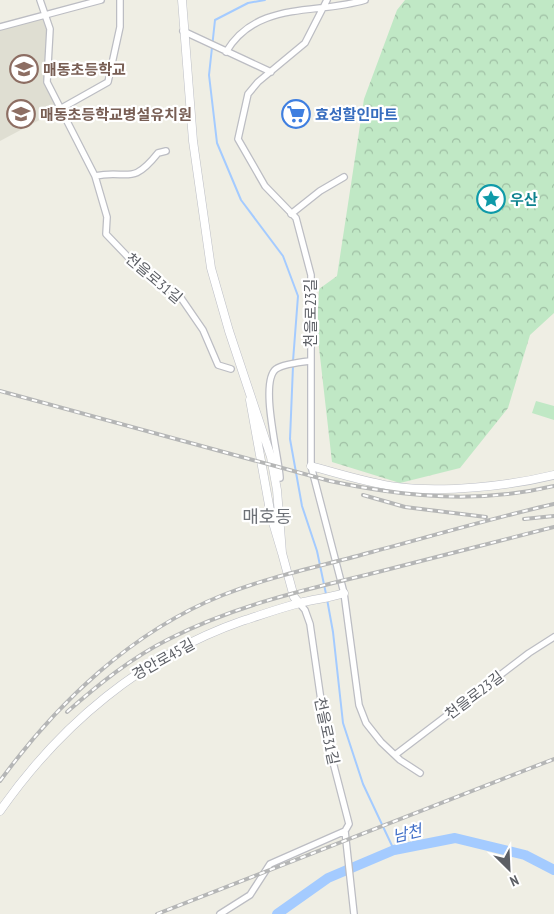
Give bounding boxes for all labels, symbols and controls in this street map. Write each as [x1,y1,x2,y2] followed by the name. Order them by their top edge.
[9,54,39,84] school or university icon: 매동초등학교
[43,60,126,79] place label: 매동초등학교
[6,99,36,129] school or university icon: 매동초등학교병설유치원
[281,99,311,129] supermarket icon: 효성할인마트
[40,105,192,124] place label: 매동초등학교병설유치원
[315,105,398,124] place label: 효성할인마트
[476,184,506,214] place icon: 우산
[510,190,538,209] place label: 우산
[122,249,186,307] street label: 천을로31길
[301,279,320,347] street label: 천을로23길
[242,505,292,528] district label: 매호동
[128,634,198,684] street label: 경안로45길
[441,667,507,723] street label: 천을로23길
[311,695,343,767] street label: 천을로31길
[390,819,426,846] water label: 남천
[484,844,534,894] north arrow
[507,871,521,891] text: N

